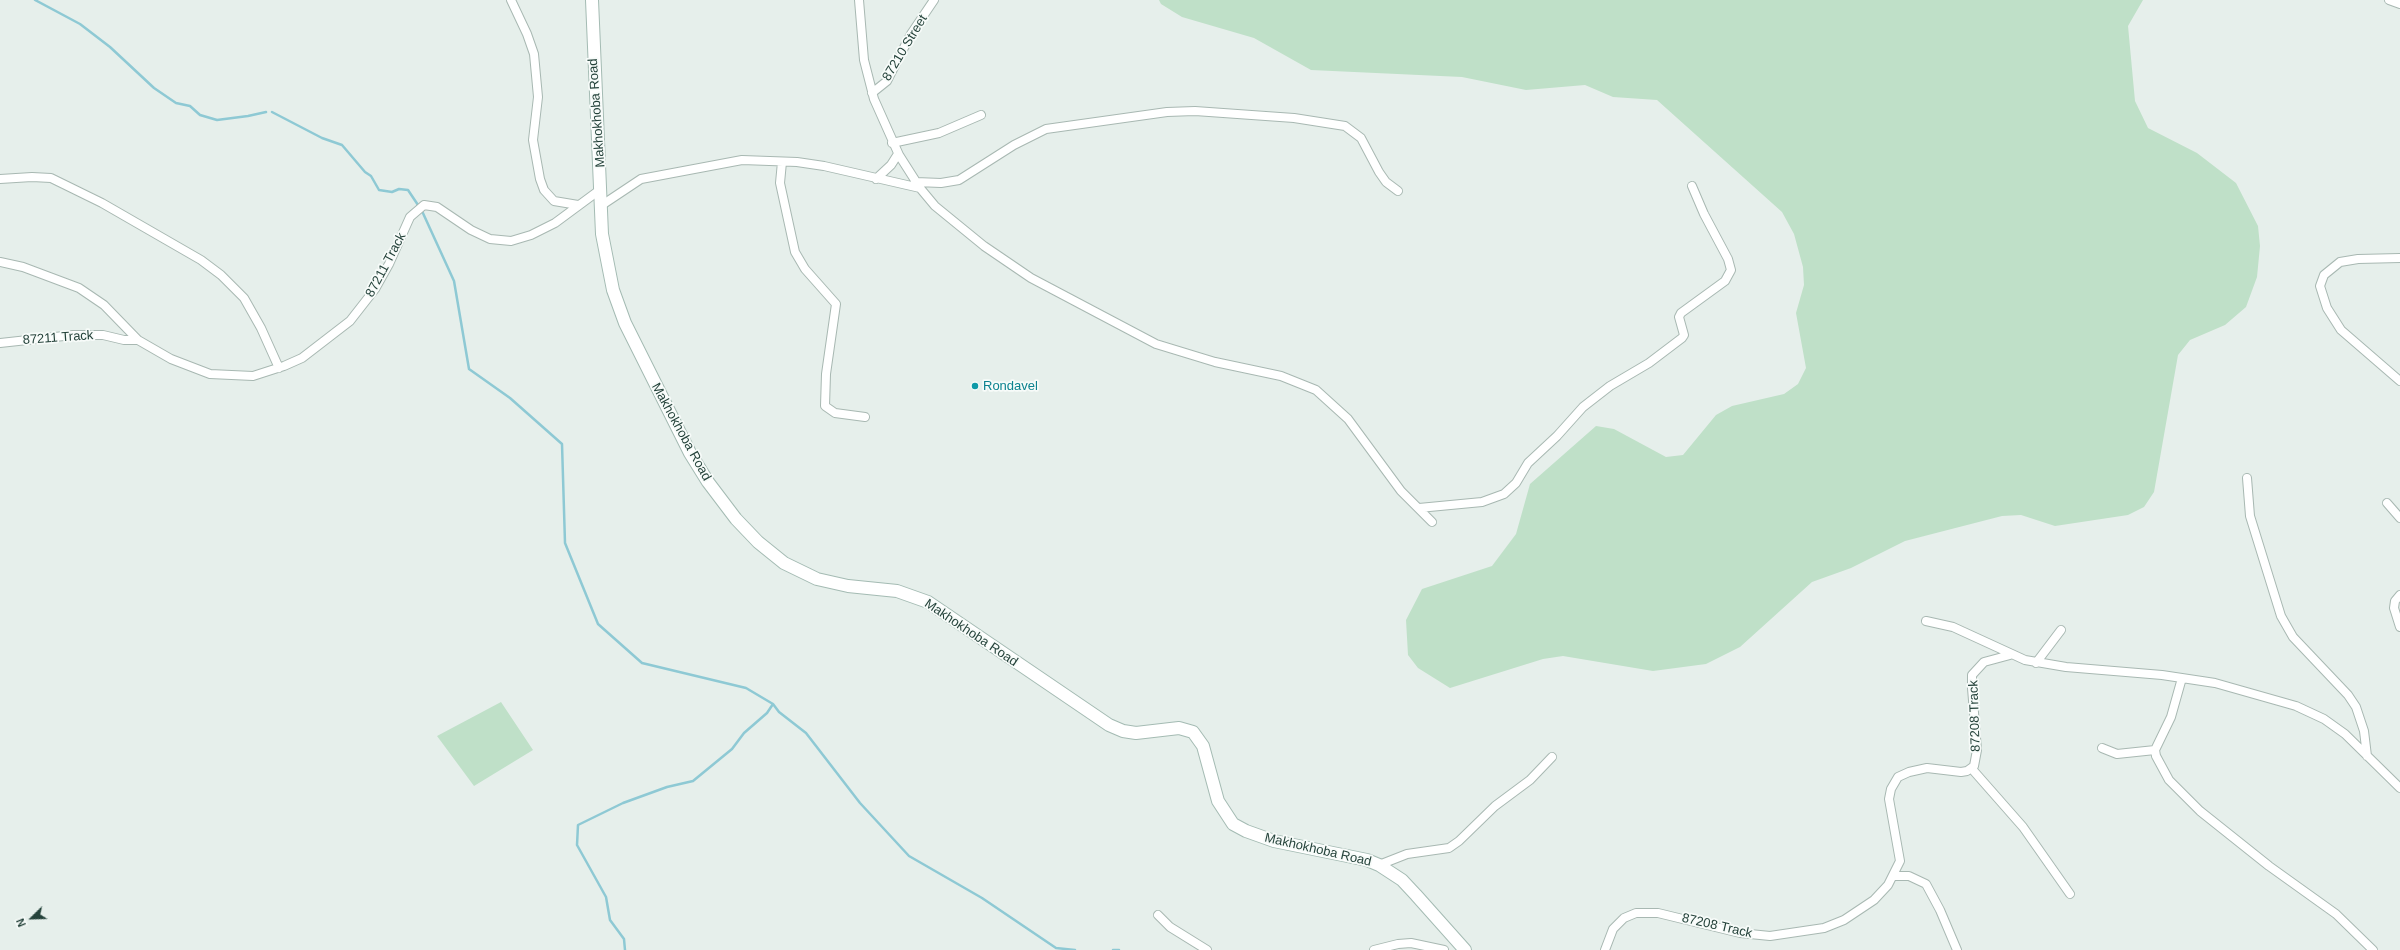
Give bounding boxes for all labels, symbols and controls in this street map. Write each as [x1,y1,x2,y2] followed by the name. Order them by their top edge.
[879,12,931,84] street label: 87210 Street
[585,58,609,168] street label: Makhokhoba Road
[362,230,410,300] street label: 87211 Track
[22,328,94,348] street label: 87211 Track
[983,378,1038,394] place label: Rondavel
[648,380,714,484] street label: Makhokhoba Road
[970,381,980,391] marker: Rondavel
[921,596,1021,670] street label: Makhokhoba Road
[1966,680,1984,752] street label: 87208 Track
[1263,830,1373,870] street label: Makhokhoba Road
[12,898,52,938] north arrow
[1680,910,1754,942] street label: 87208 Track
[14,917,28,929] text: N

